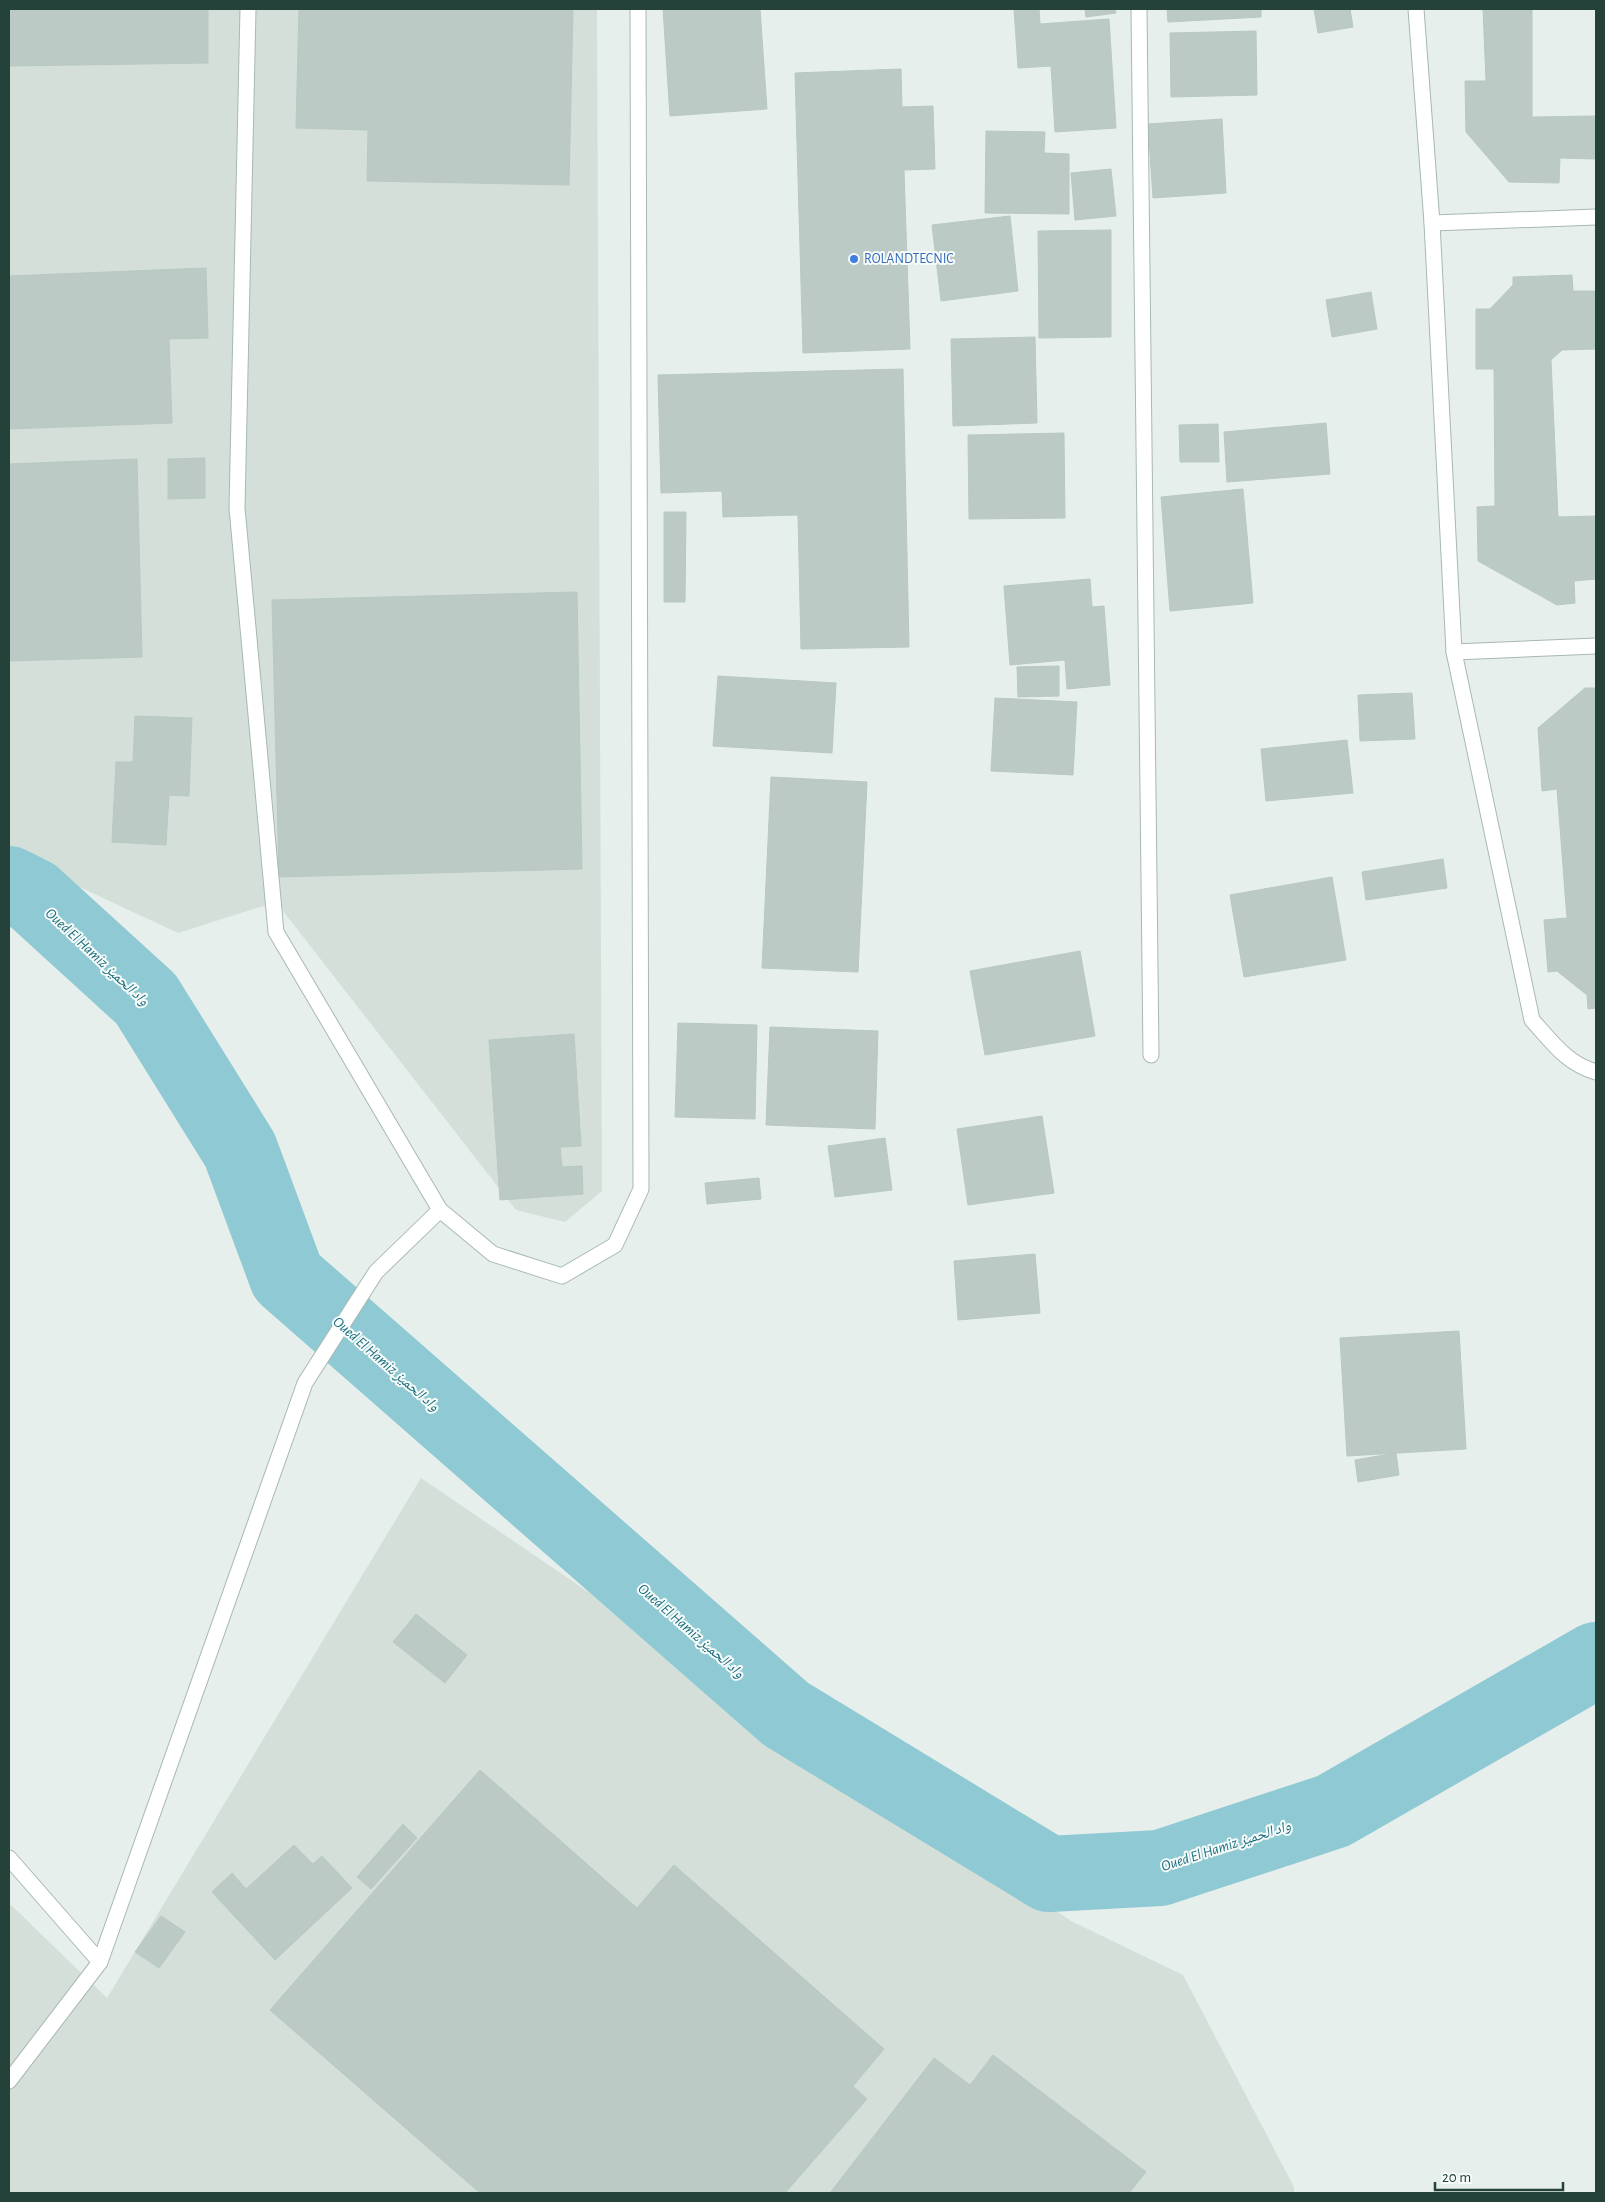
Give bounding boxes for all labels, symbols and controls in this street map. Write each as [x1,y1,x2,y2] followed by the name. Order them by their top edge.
[864,252,954,266] place label: ROLANDTECNIC
[848,253,860,265] marker: ROLANDTECNIC
[42,905,152,1009] water label: Oued El Hamiz واد الحميز
[329,1314,442,1415] water label: Oued El Hamiz واد الحميز
[634,1581,747,1682] water label: Oued El Hamiz واد الحميز
[1159,1818,1293,1875] water label: Oued El Hamiz واد الحميز
[1435,2160,1562,2192] scale bar
[1442,2170,1471,2185] text: 20 m

